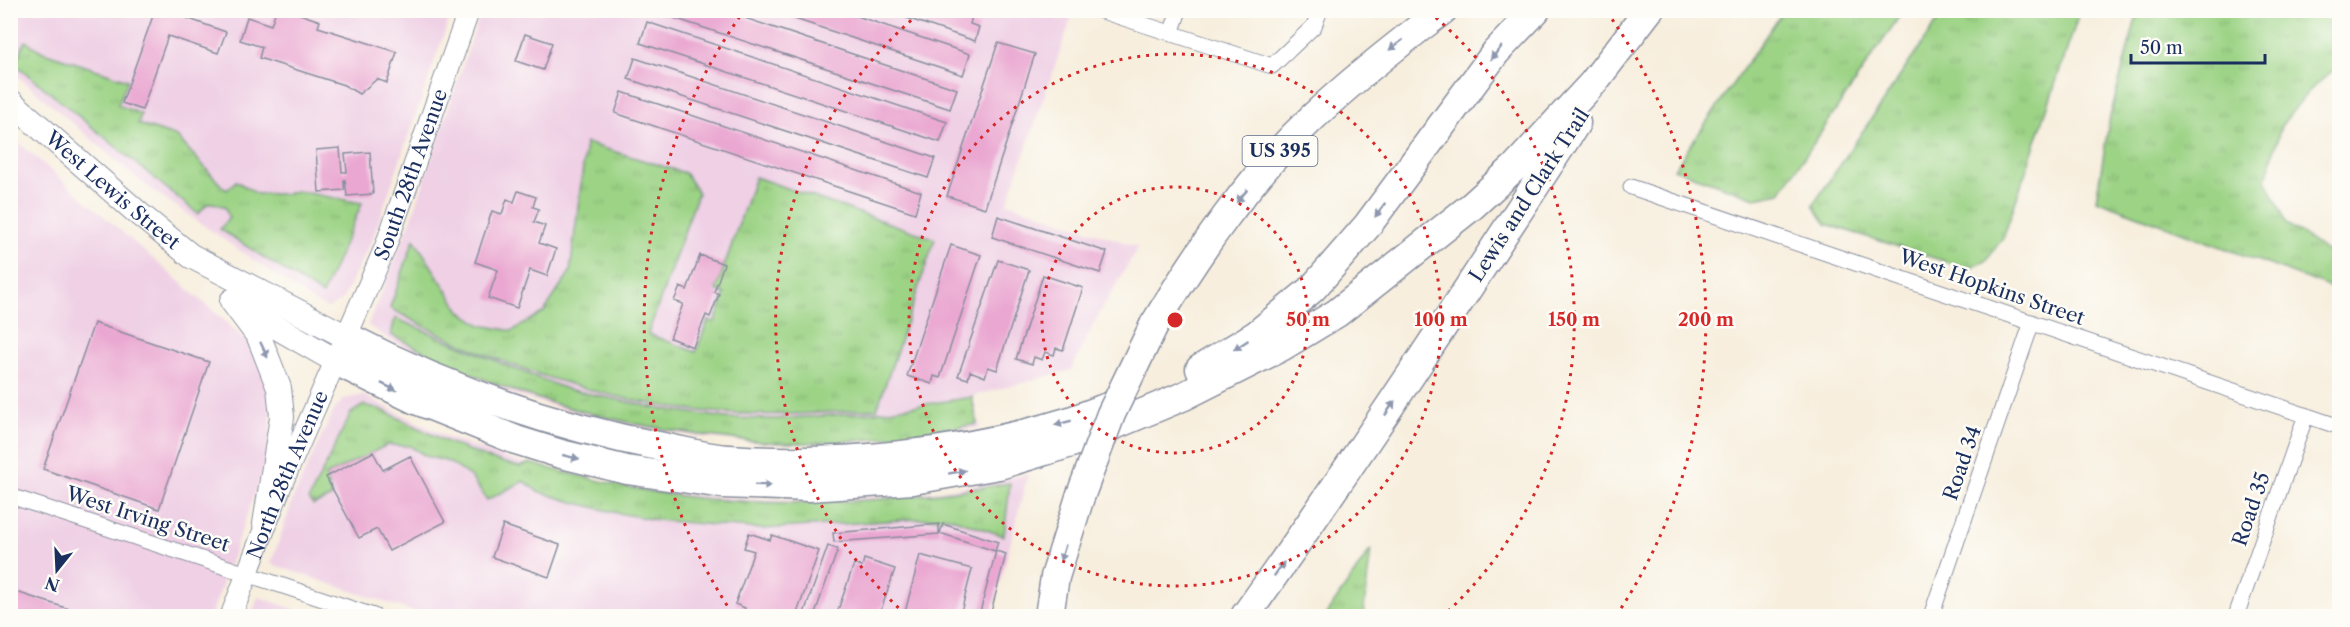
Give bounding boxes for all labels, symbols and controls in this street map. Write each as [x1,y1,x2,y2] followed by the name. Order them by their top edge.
[2131,27,2264,65] scale bar
[2140,37,2183,59] text: 50 m
[1389,39,1404,51] one-way arrow
[1490,45,1503,60] one-way arrow
[369,86,452,264] street label: South 28th Avenue
[1464,104,1594,286] street label: Lewis and Clark Trail
[40,125,185,254] street label: West Lewis Street
[1242,136,1318,166] road number: US 395
[1236,188,1249,203] one-way arrow
[1374,202,1386,217] one-way arrow
[1895,244,2088,330] street label: West Hopkins Street
[1286,309,1330,331] text: 50 m
[1414,309,1468,331] text: 100 m
[1548,309,1600,331] text: 150 m
[1678,309,1734,331] text: 200 m
[1165,310,1185,330] centre of rings
[1233,339,1249,350] one-way arrow
[260,341,269,358] one-way arrow
[381,382,398,391] one-way arrow
[242,387,333,563] street label: North 28th Avenue
[1384,400,1395,417] one-way arrow
[1053,419,1071,428] one-way arrow
[1938,423,1986,503] street label: Road 34
[562,452,580,462] one-way arrow
[948,467,967,476] one-way arrow
[2227,469,2275,549] street label: Road 35
[62,481,233,557] street label: West Irving Street
[754,481,773,490] one-way arrow
[27,540,87,600] north arrow
[1058,544,1067,562] one-way arrow
[1273,561,1285,577] one-way arrow
[43,573,62,596] text: N

